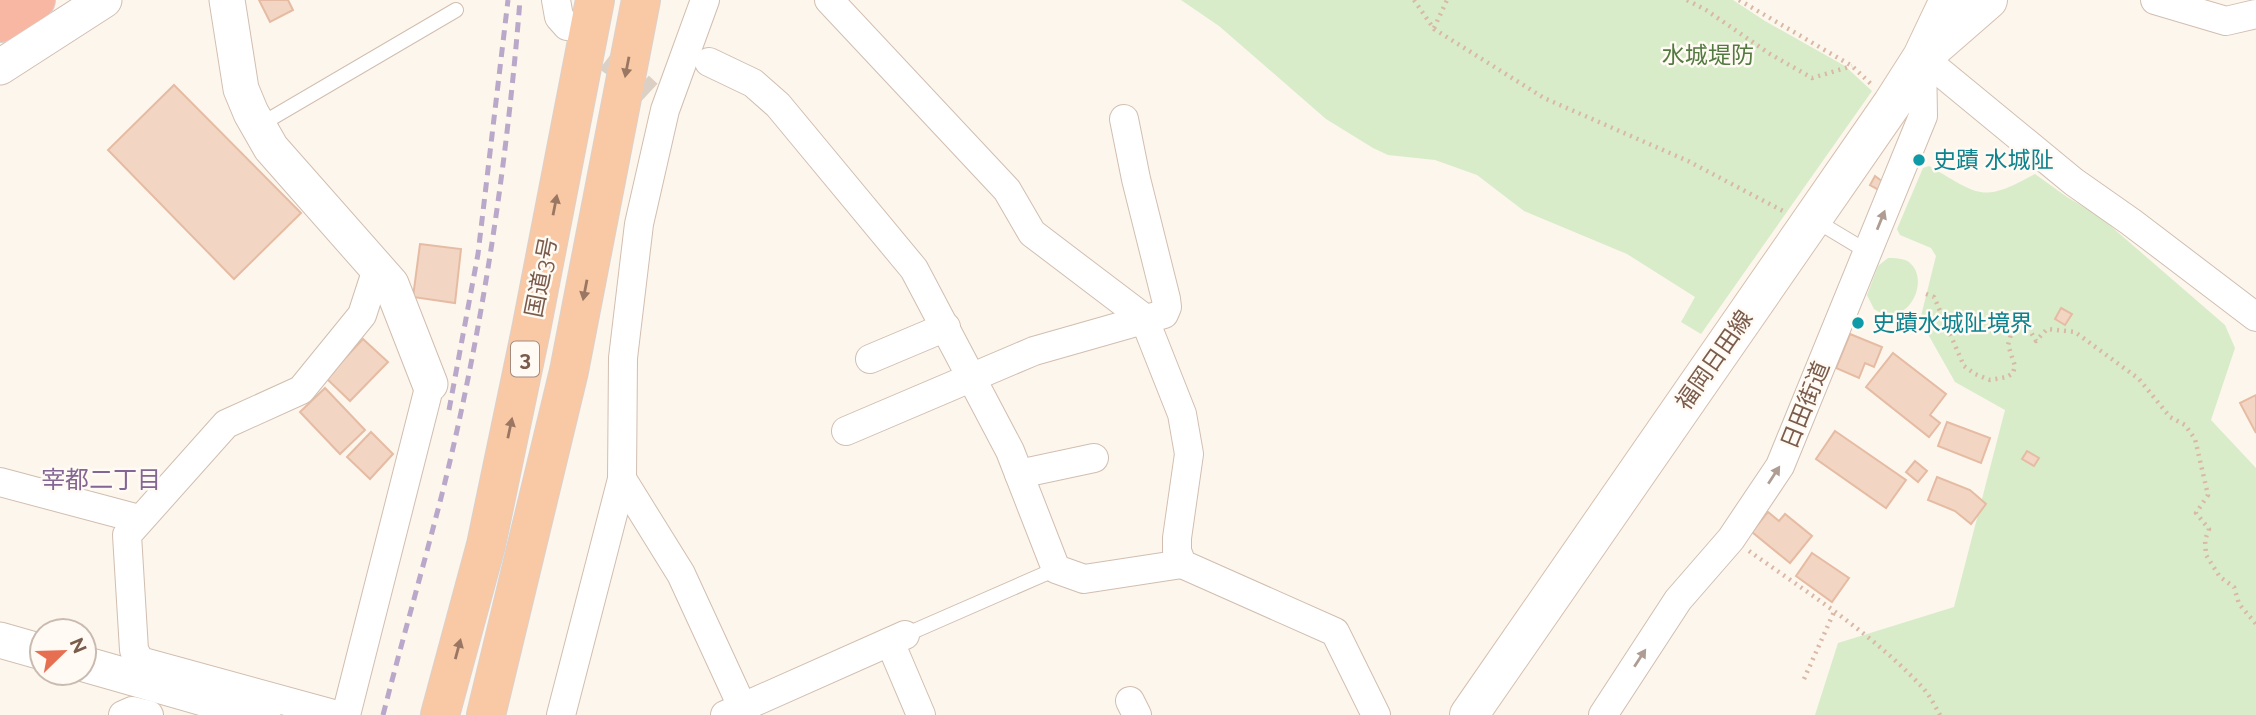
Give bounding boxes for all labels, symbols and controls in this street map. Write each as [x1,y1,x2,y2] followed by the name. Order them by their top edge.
[1662,41,1754,68] park label: 水城堤防
[622,56,633,78] one-way arrow
[1933,146,2054,173] place label: 史蹟 水城阯
[1911,152,1927,168] marker: 史蹟 水城阯
[550,194,561,216] one-way arrow
[1875,209,1886,230] one-way arrow
[520,234,562,319] street label: 国道3号
[579,279,590,301] one-way arrow
[1670,305,1758,415] street label: 福岡日田線
[1872,309,2033,336] place label: 史蹟水城阯境界
[1850,315,1866,331] marker: 史蹟水城阯境界
[511,342,539,376] road number: 3
[1775,357,1834,453] street label: 日田街道
[505,417,516,439] one-way arrow
[41,465,161,494] district label: 宰都二丁目
[1767,465,1780,484] one-way arrow
[28,617,98,687] north arrow
[66,634,92,656] text: N
[453,638,464,660] one-way arrow
[1633,649,1647,667] one-way arrow

